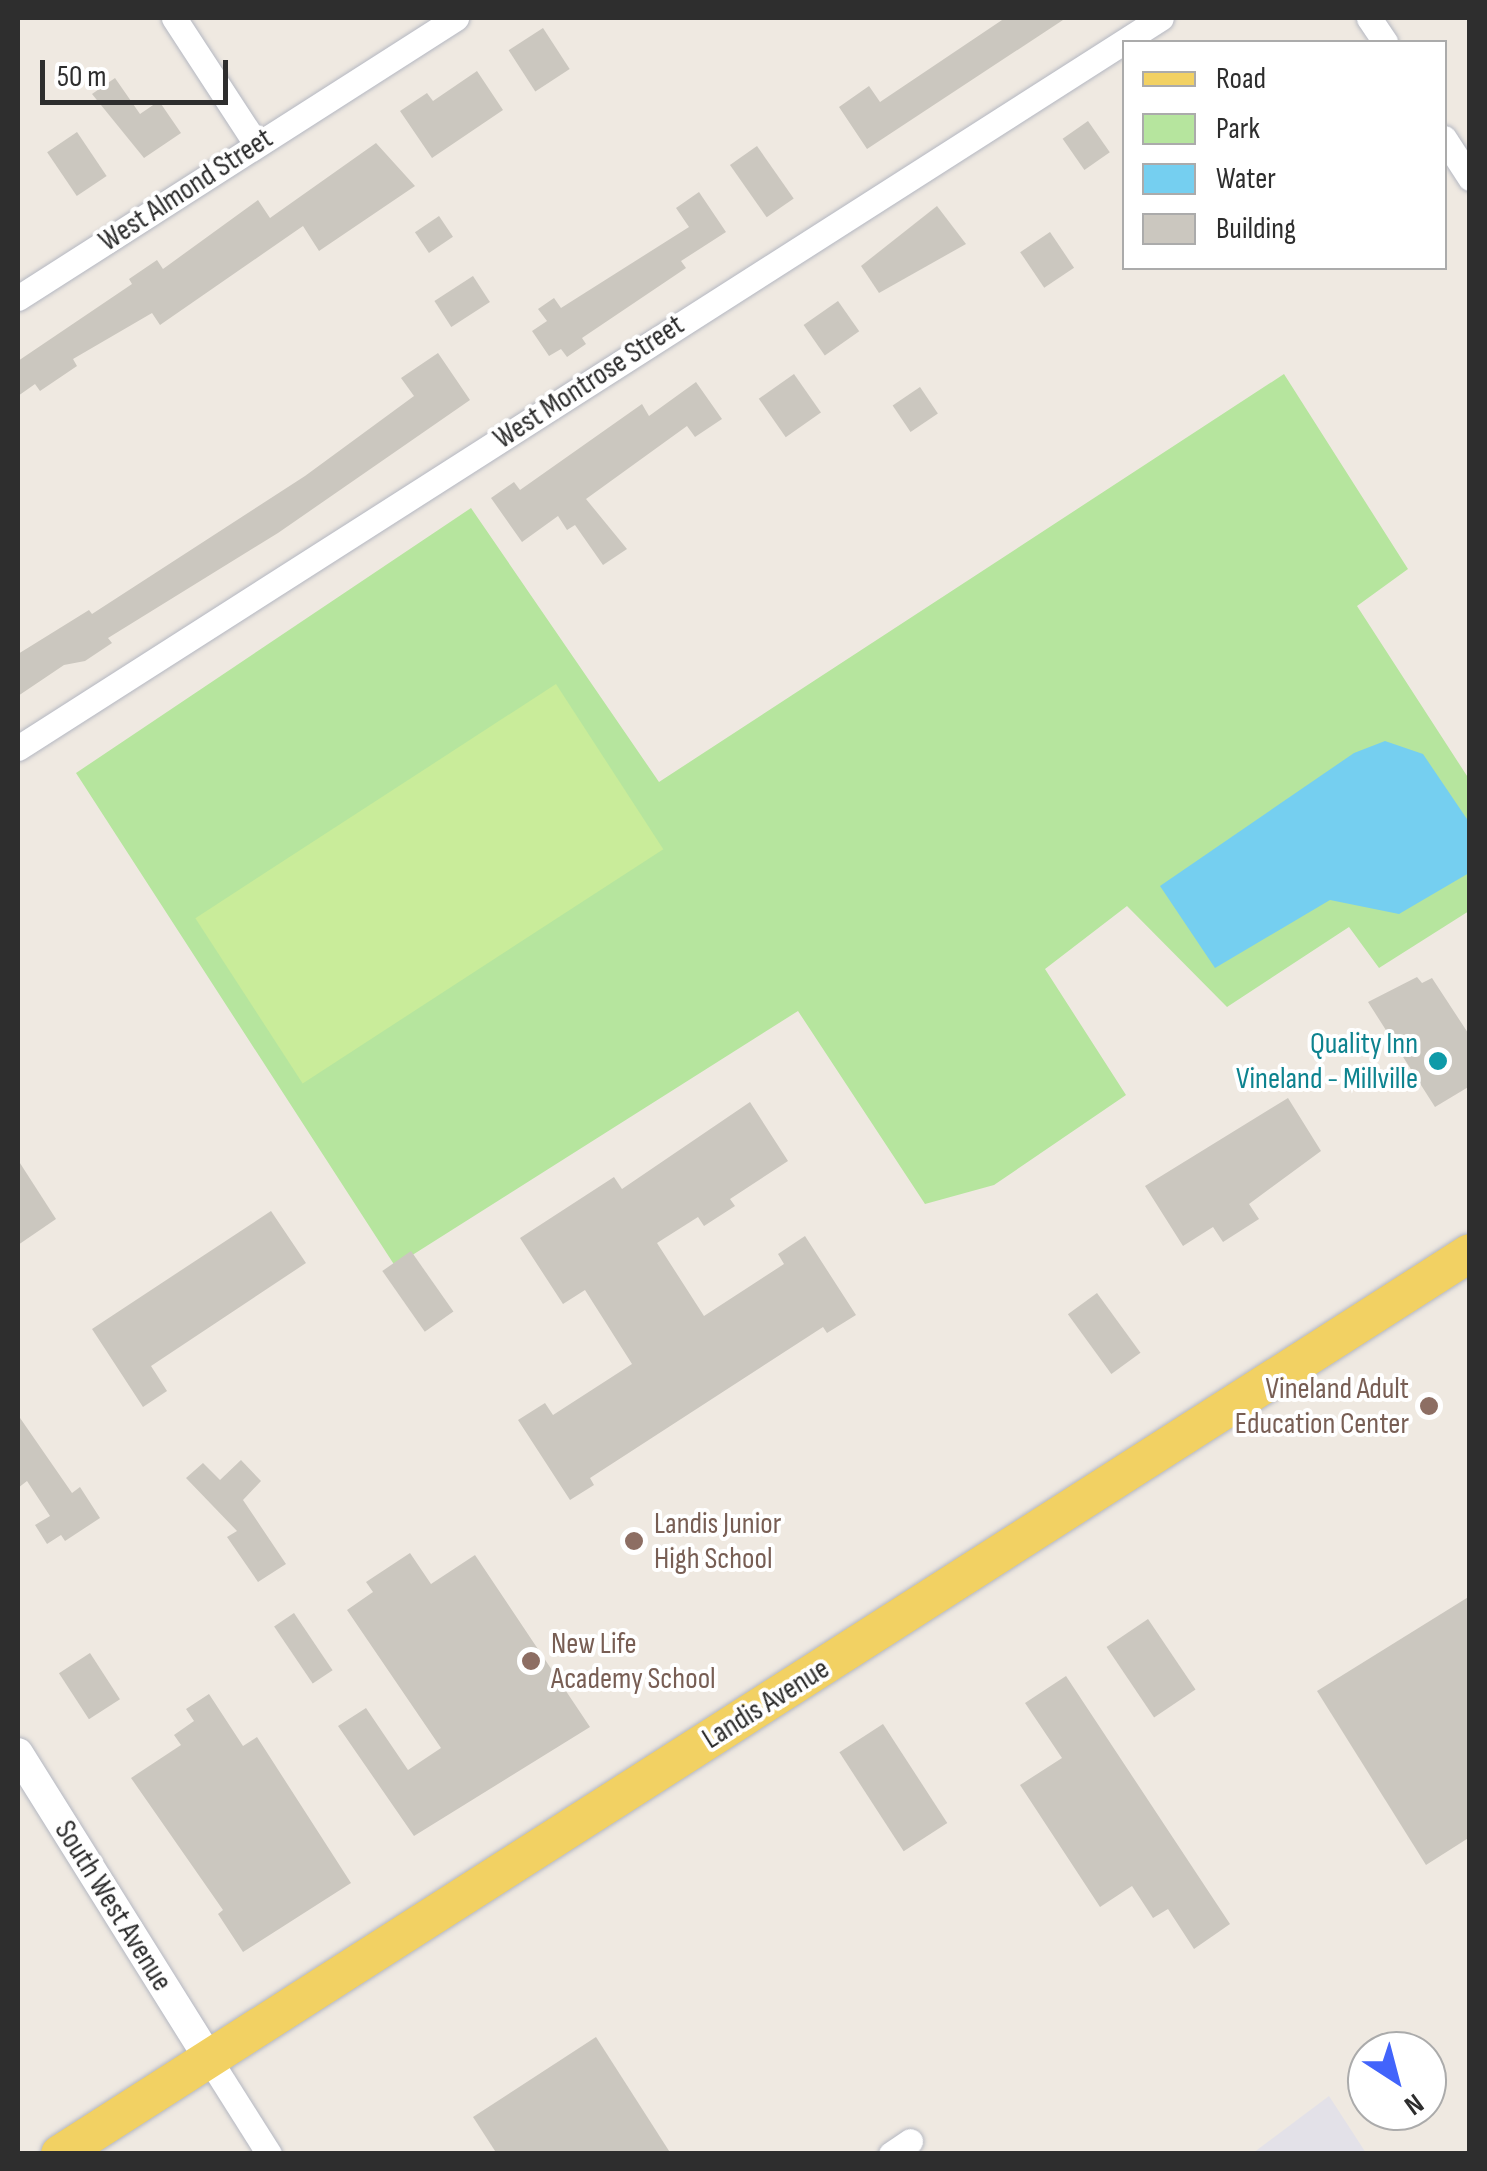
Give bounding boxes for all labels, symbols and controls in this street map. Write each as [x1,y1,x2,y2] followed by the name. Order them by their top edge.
[45,40,232,102] scale bar
[1122,40,1447,270] legend
[57,59,106,95] text: 50 m
[1216,61,1266,97] text: Road
[1216,111,1260,147] text: Park
[92,121,280,259] street label: West Almond Street
[1216,161,1276,197] text: Water
[1216,211,1296,247] text: Building
[487,307,691,457] street label: West Montrose Street
[1236,1026,1418,1096] place label: Quality Inn Vineland - Millville
[1427,1050,1449,1072] marker: Quality Inn Vineland - Millville
[1235,1371,1409,1442] place label: Vineland Adult Education Center
[1418,1395,1440,1417] marker: Vineland Adult Education Center
[654,1506,781,1576] place label: Landis Junior High School
[623,1530,645,1552] marker: Landis Junior High School
[551,1626,716,1696] place label: New Life Academy School
[520,1650,542,1672] marker: New Life Academy School
[696,1651,836,1757] street label: Landis Avenue
[46,1814,180,1998] street label: South West Avenue
[1347,2031,1447,2131] north arrow
[1398,2086,1430,2122] text: N

